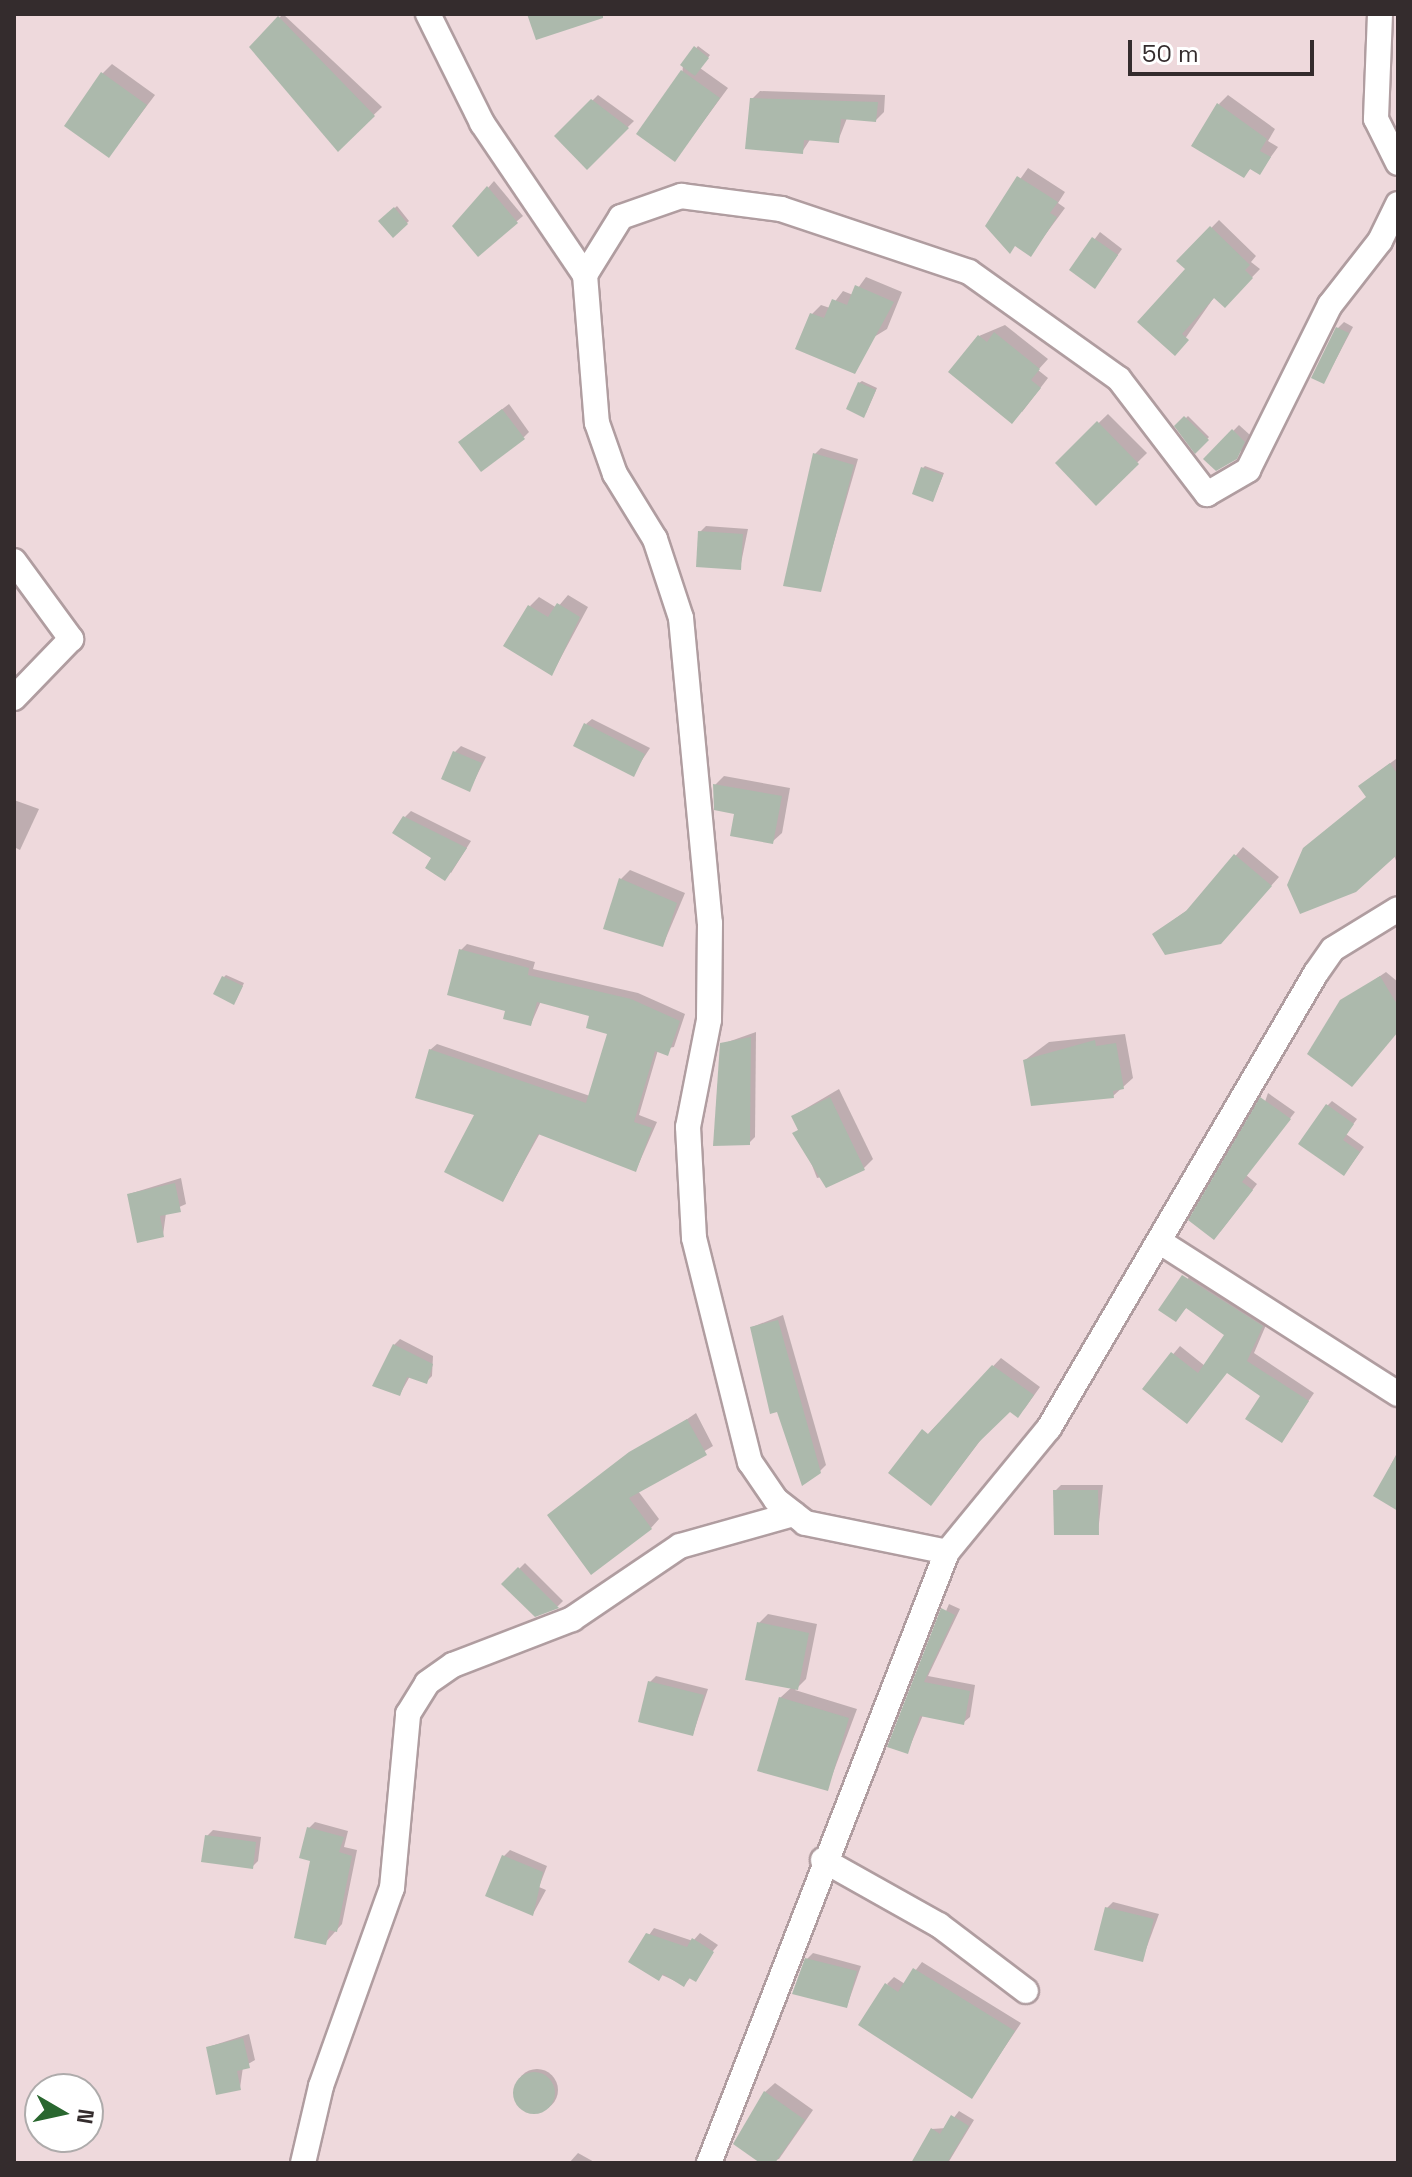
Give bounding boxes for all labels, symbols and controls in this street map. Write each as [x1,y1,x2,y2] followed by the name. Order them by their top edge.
[1132,24,1318,74] scale bar
[1142,38,1199,69] text: 50 m
[24,2073,104,2153] north arrow
[71,2107,101,2126] text: N

